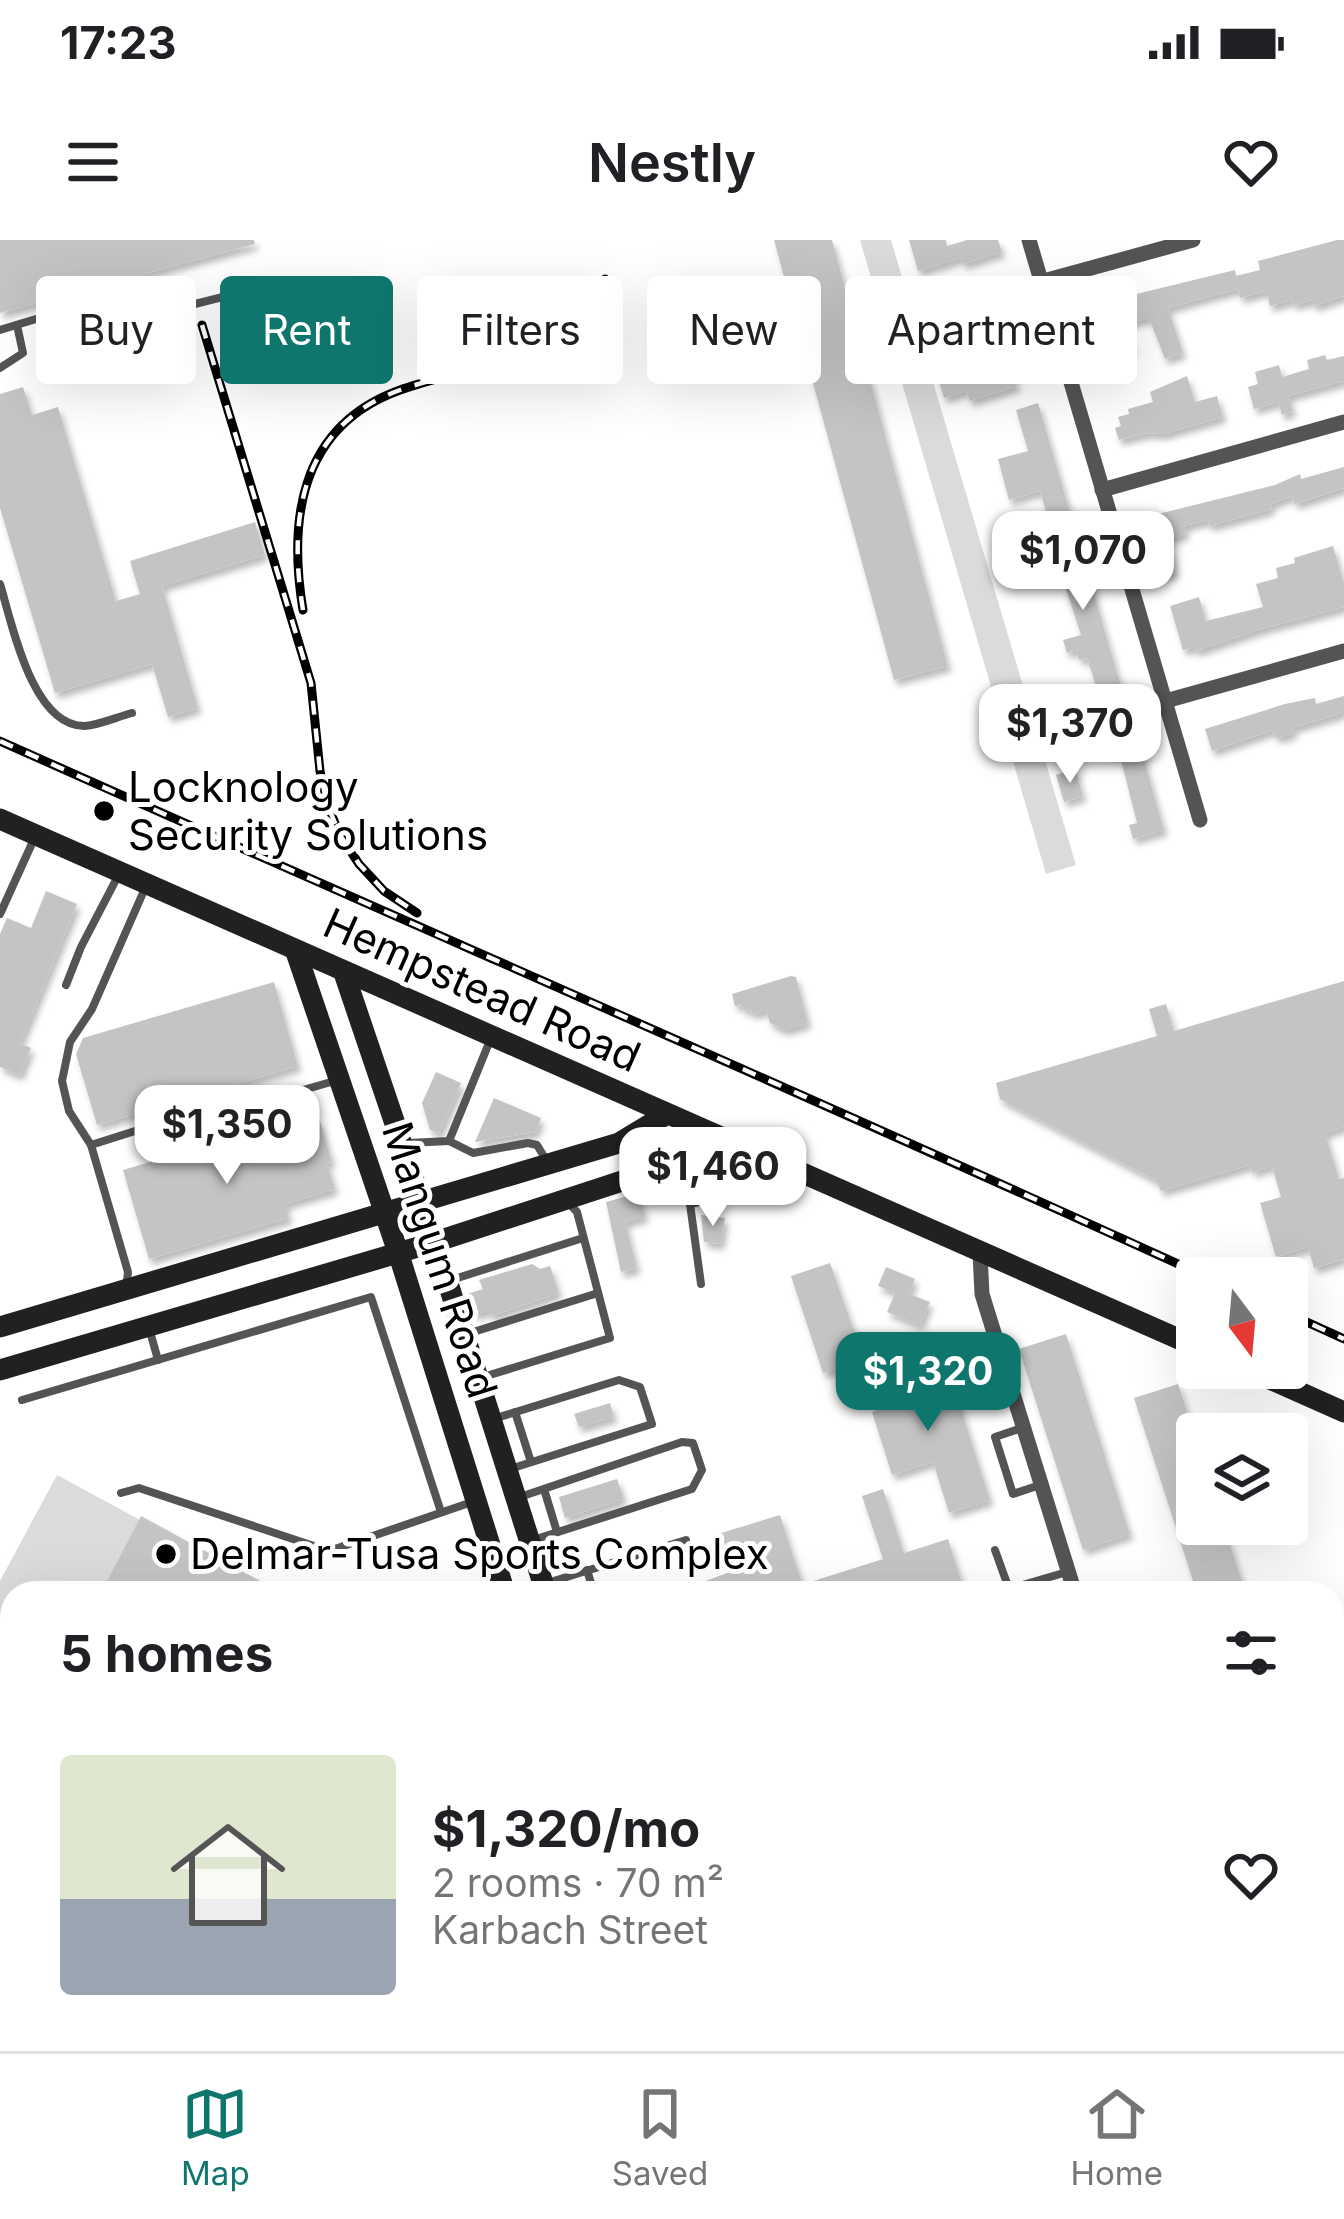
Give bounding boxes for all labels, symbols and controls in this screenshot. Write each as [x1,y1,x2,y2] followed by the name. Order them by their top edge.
[60,15,176,70] text: 17:23
[60,129,126,195] icon: menu
[1218,129,1284,195] icon: heart
[588,130,756,195] text: Nestly
[36,276,196,384] chip: Buy
[220,276,393,384] chip: Rent
[417,276,623,384] chip: Filters
[647,276,821,384] chip: New
[845,276,1137,384] chip: Apartment
[985,511,1181,613] pin: $1,070
[1019,526,1147,573] text: $1,070
[972,684,1168,786] pin: $1,370
[1006,699,1134,746] text: $1,370
[128,761,488,860] place label: Locknology Security Solutions
[91,798,117,824] marker: Locknology Security Solutions
[316,897,648,1082] street label: Hempstead Road
[129,1085,325,1187] pin: $1,350
[162,1100,292,1147] text: $1,350
[372,1116,509,1404] street label: Mangum Road
[615,1127,811,1229] pin: $1,460
[646,1142,780,1189] text: $1,460
[1176,1257,1308,1389] north arrow
[1176,1257,1308,1545] map controls
[830,1332,1026,1434] pin: $1,320
[863,1347,993,1394] text: $1,320
[1176,1413,1308,1545] button: layers
[190,1528,769,1579] place label: Delmar-Tusa Sports Complex
[153,1541,179,1567] marker: Delmar-Tusa Sports Complex
[1218,1620,1284,1686] icon: filters
[60,1623,273,1684] text: 5 homes
[432,1798,700,1859] text: $1,320/mo
[156,1803,300,1947] icon: home
[1218,1842,1284,1908] icon: heart
[432,1859,724,1906] text: 2 rooms · 70 m²
[432,1906,708,1953] text: Karbach Street
[181,2081,250,2193] tab: Map
[612,2081,708,2193] tab: Saved
[1070,2081,1163,2193] tab: Home

